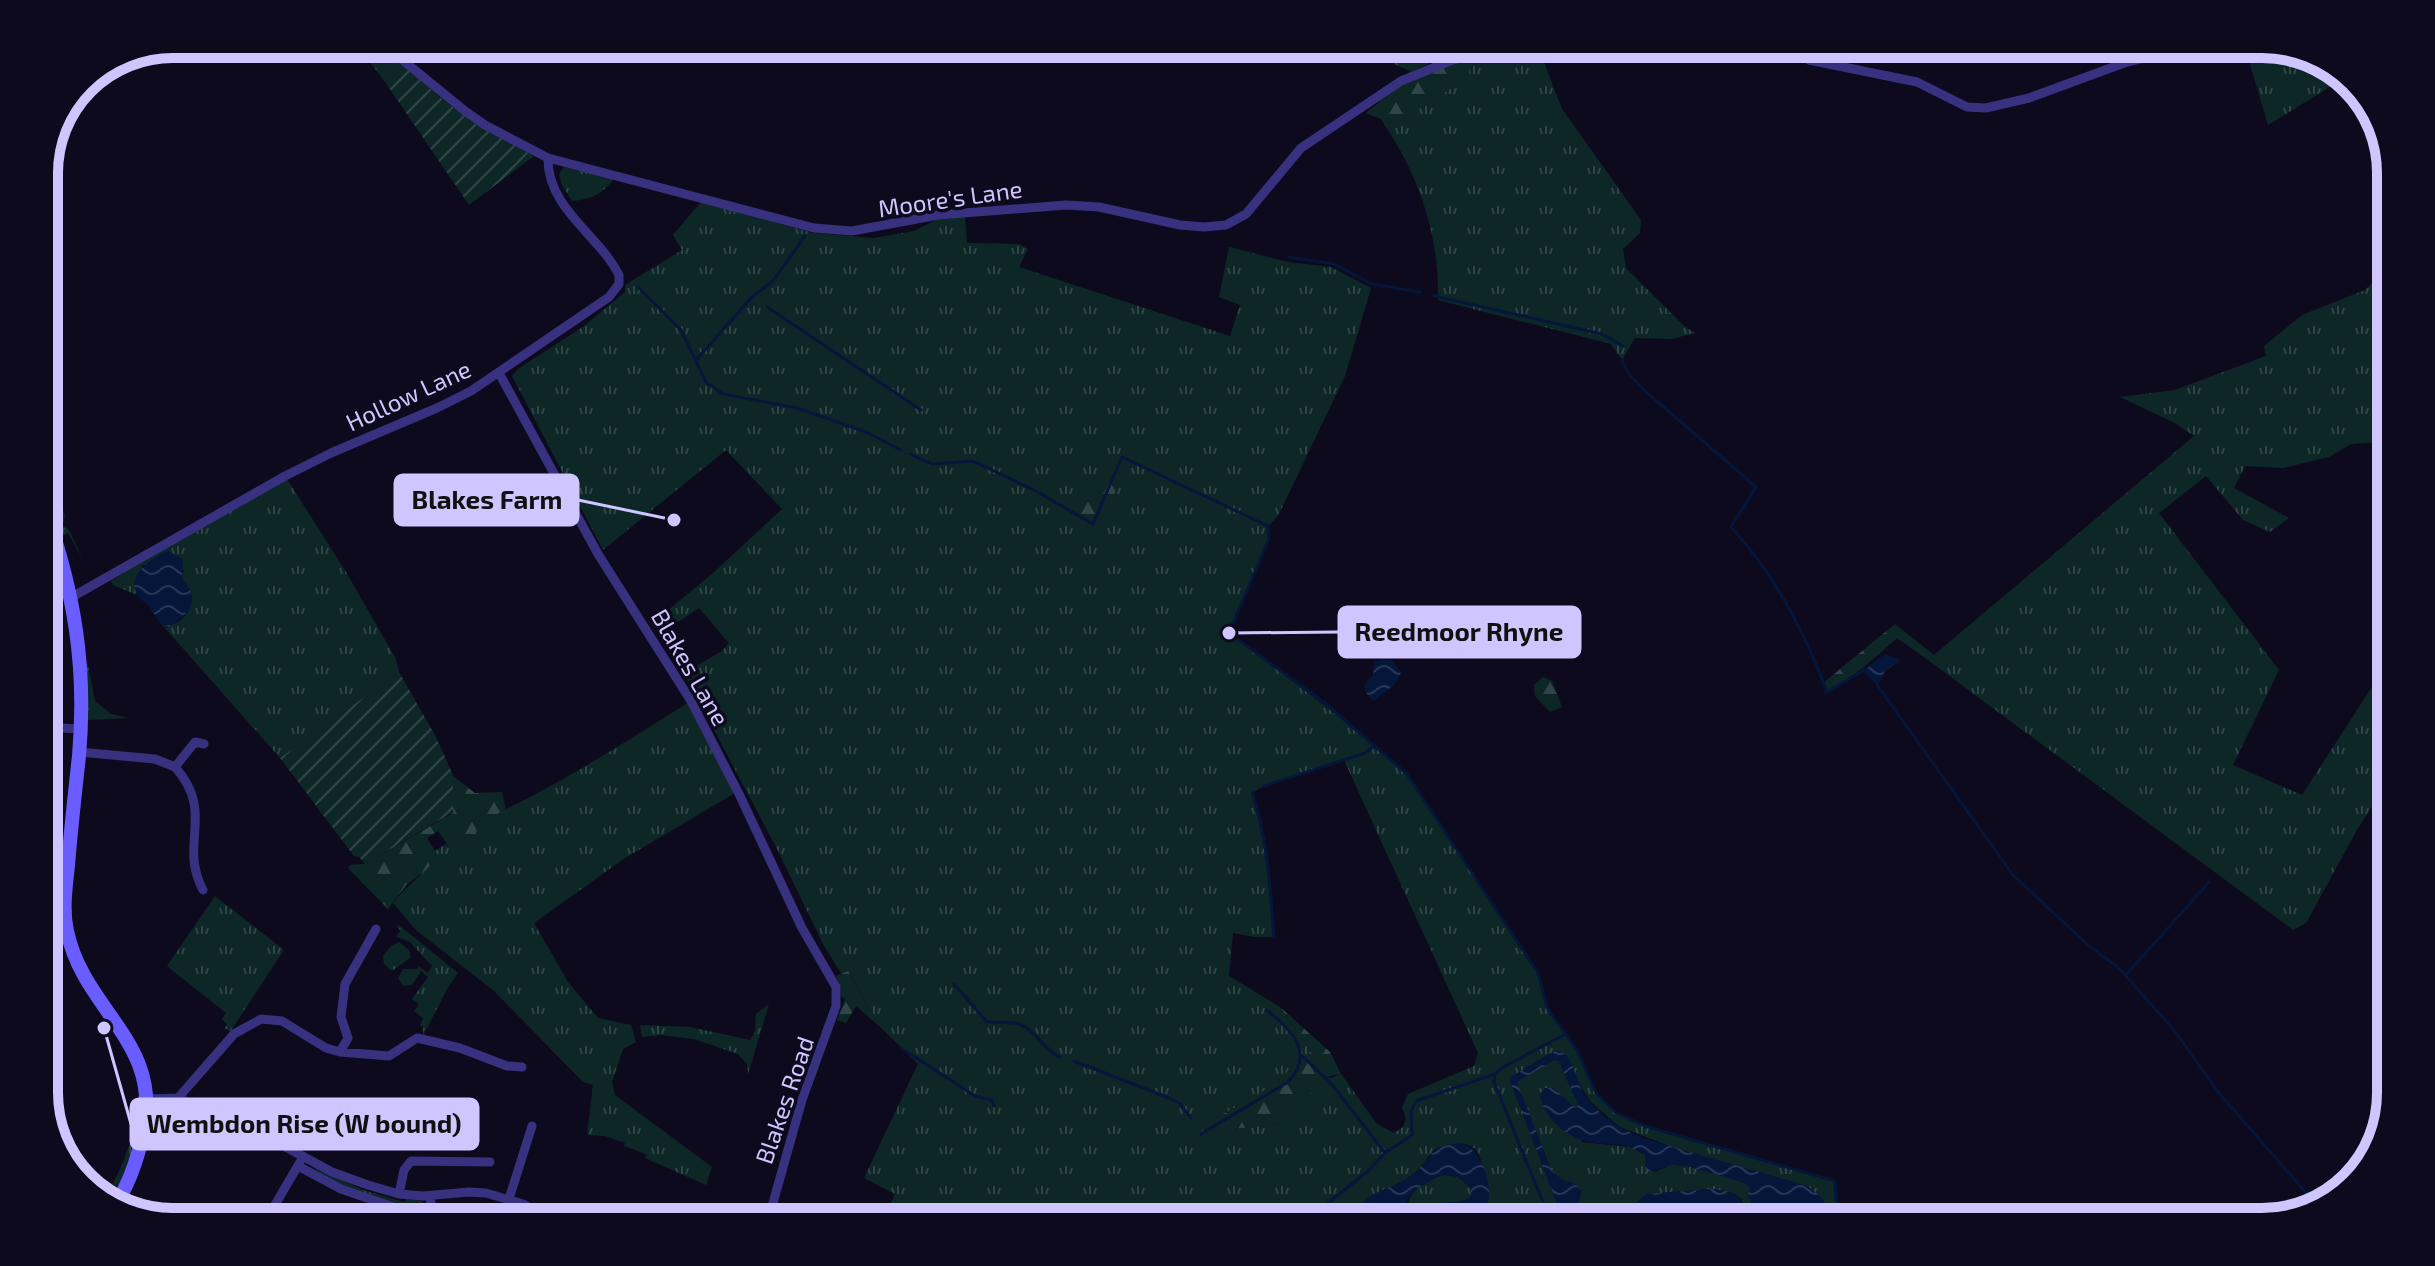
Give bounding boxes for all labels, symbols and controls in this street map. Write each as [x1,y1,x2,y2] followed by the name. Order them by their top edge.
[876,174,1024,222] street label: Moore's Lane
[341,353,475,437] street label: Hollow Lane
[395,475,578,525] callout: Blakes Farm
[412,483,562,514] text: Blakes Farm
[646,604,736,730] street label: Blakes Lane
[1339,607,1580,657] callout: Reedmoor Rhyne
[1355,615,1563,647] text: Reedmoor Rhyne
[749,1033,819,1167] street label: Blakes Road
[131,1099,478,1149] callout: Wembdon Rise (W bound)
[146,1107,462,1138] text: Wembdon Rise (W bound)

